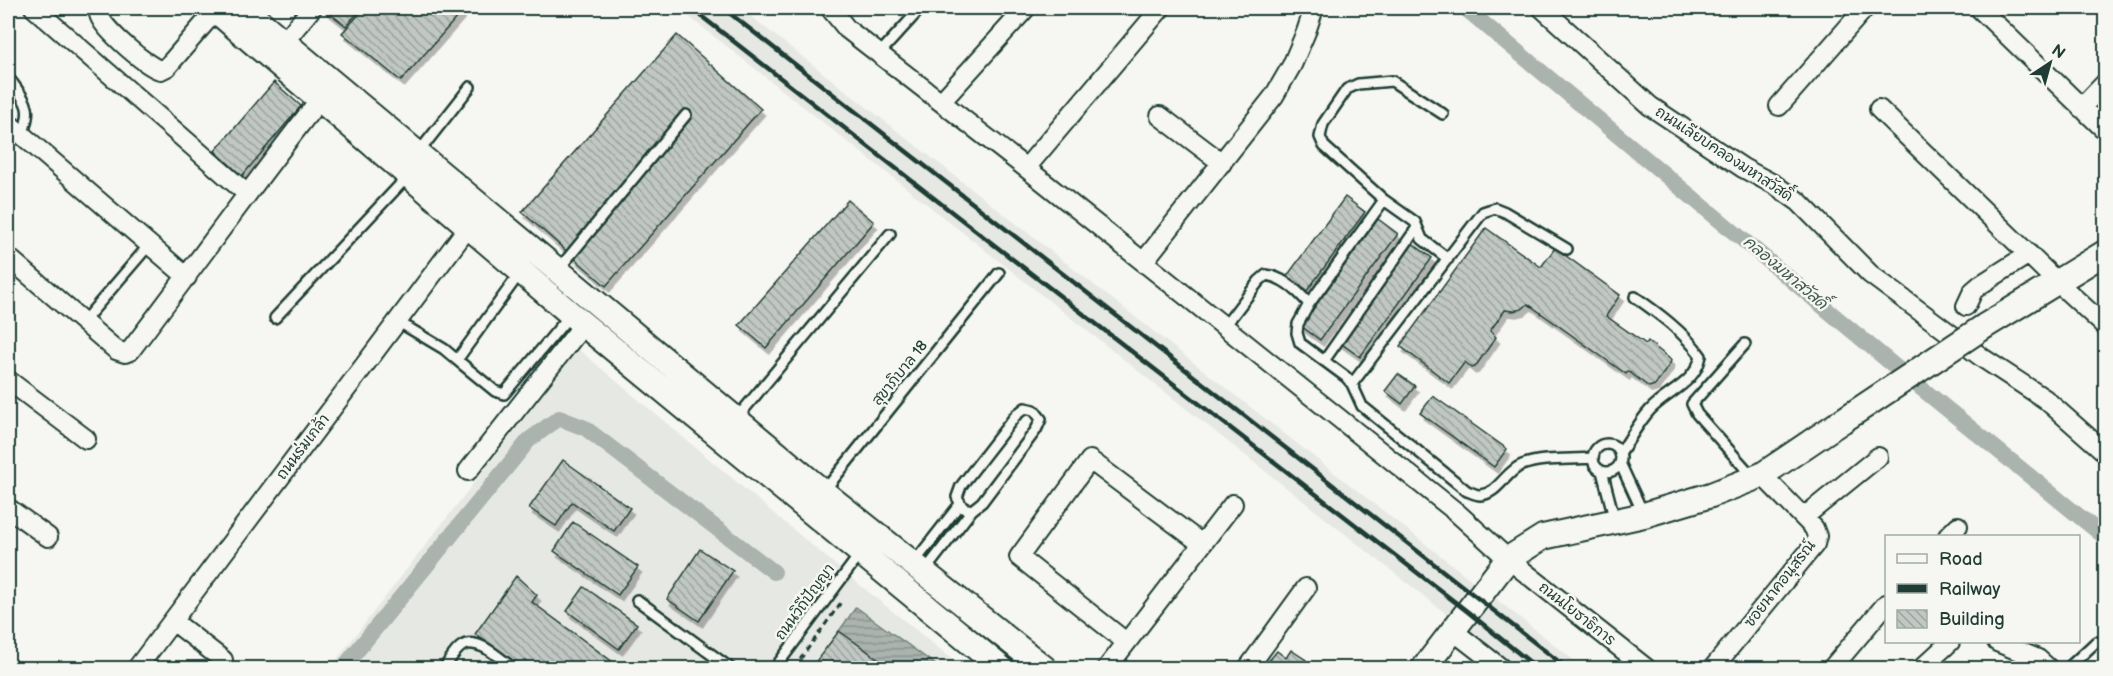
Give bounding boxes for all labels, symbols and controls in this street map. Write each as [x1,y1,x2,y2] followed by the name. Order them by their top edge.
[2020,33,2080,93] north arrow
[2047,41,2068,63] text: N
[1651,98,1799,206] street label: ถนนเลียบคลองมหาสวัสดิ์
[1739,228,1838,317] water label: คลองมหาสวัสดิ์
[868,336,933,410] street label: สุขาภิบาล 18
[271,410,334,484] street label: ถนนร่มเกล้า
[1885,535,2080,643] legend
[1739,536,1821,632] street label: ซอยนาคอนุสรณ์
[1939,549,1983,570] text: Road
[771,560,839,644] street label: ถนนวิถีปัญญา
[1535,577,1620,650] street label: ถนนโยธาธิการ
[1939,579,2001,600] text: Railway
[1939,609,2005,630] text: Building

